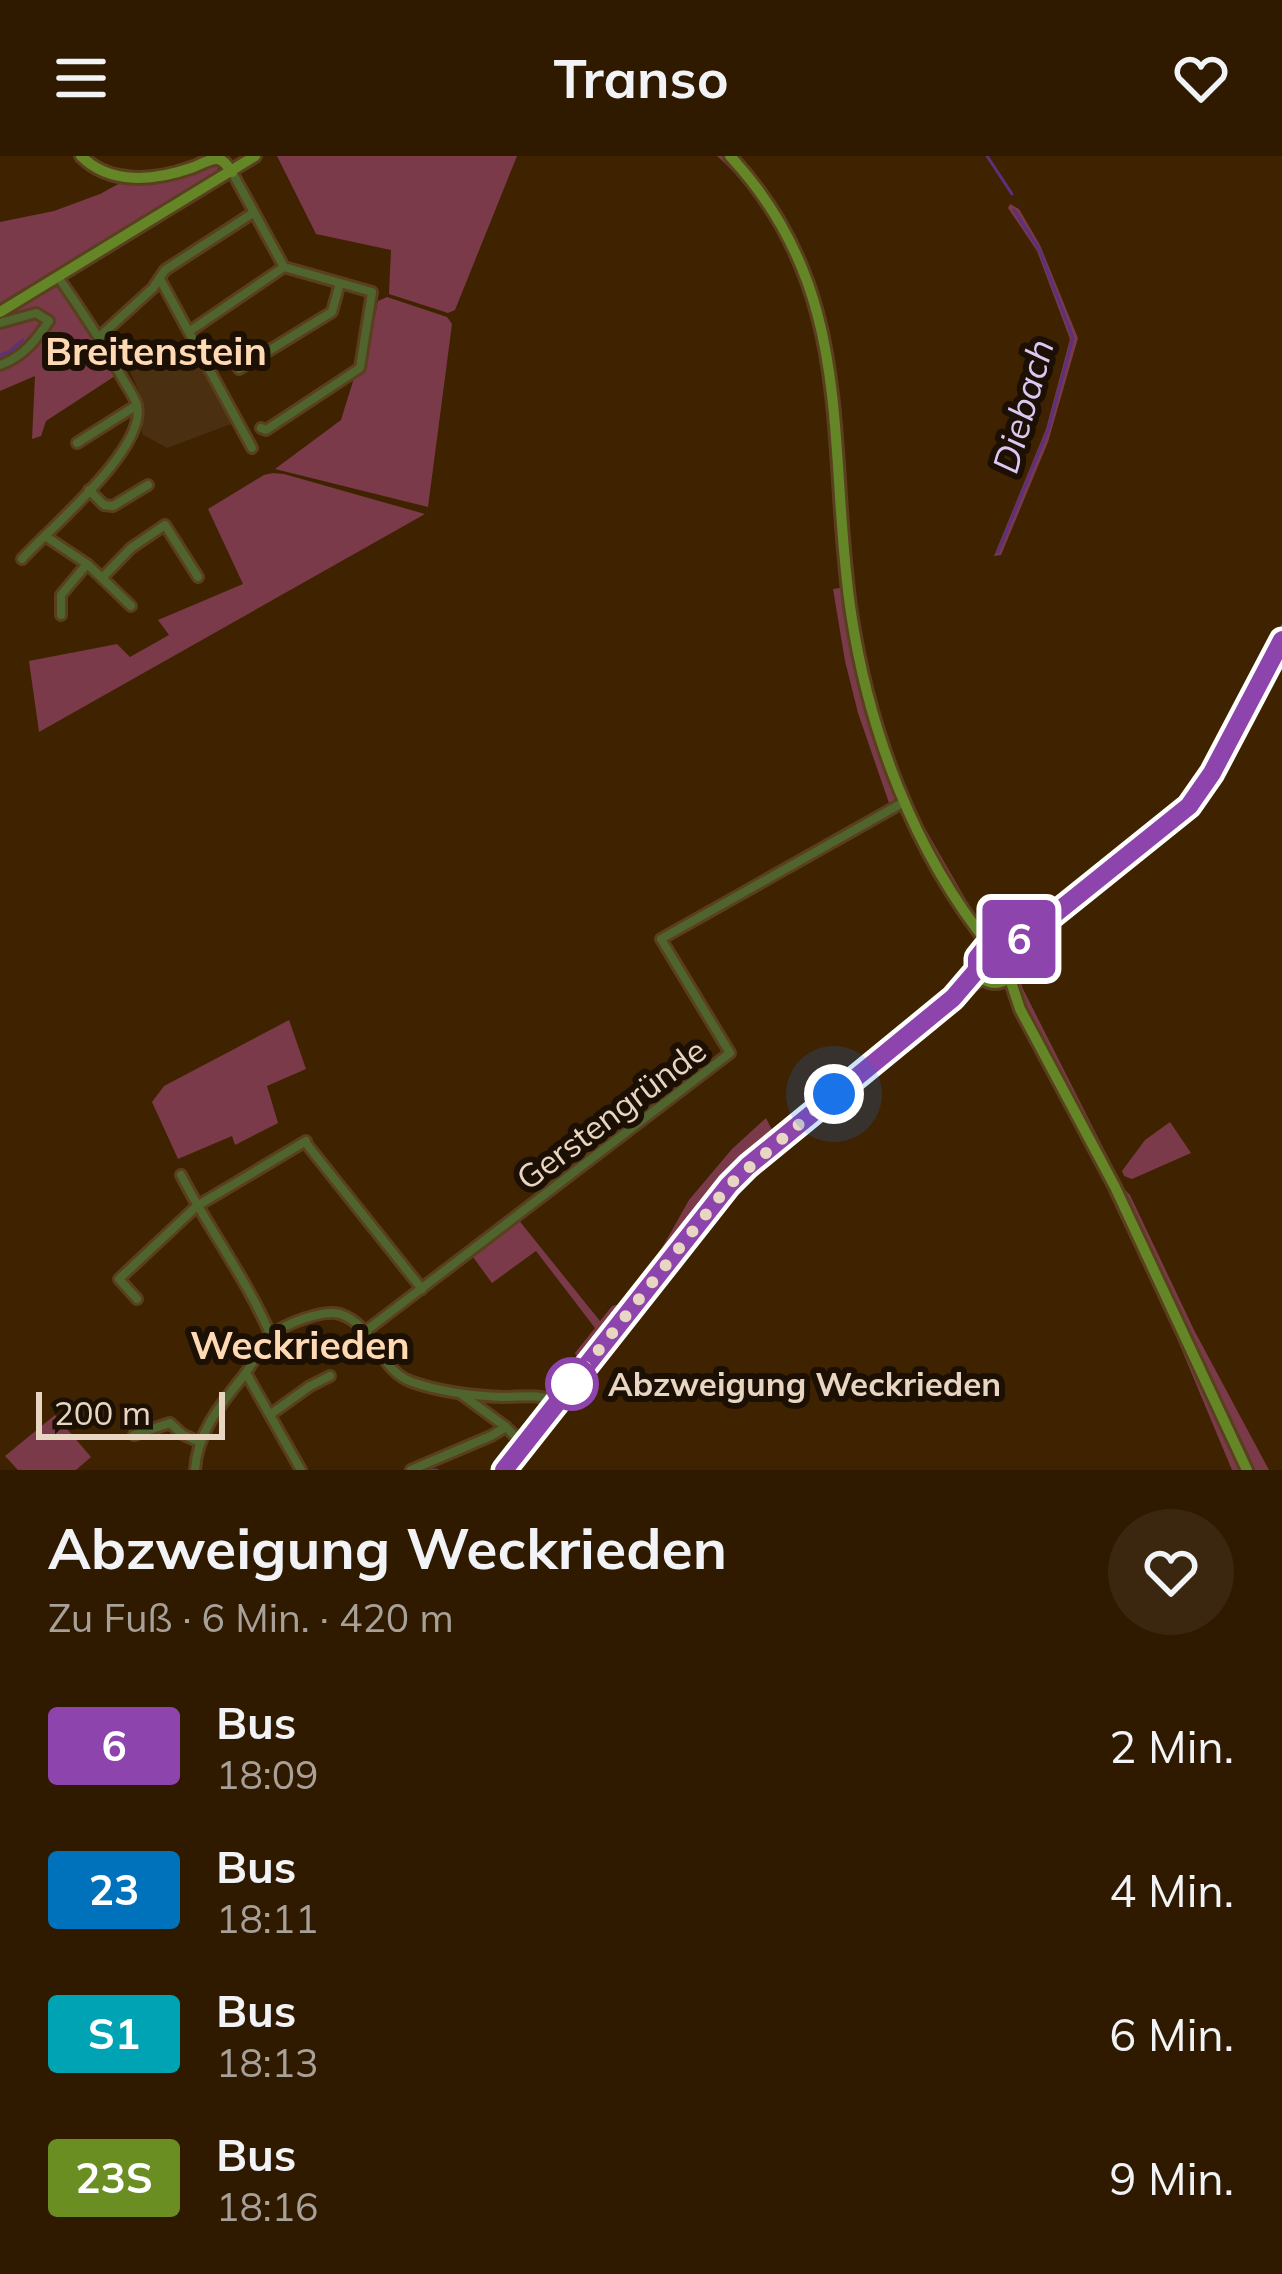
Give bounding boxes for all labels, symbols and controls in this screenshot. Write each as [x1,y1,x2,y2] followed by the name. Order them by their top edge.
[553,44,729,112] text: Transo
[48,45,114,111] icon: menu
[1168,45,1234,111] icon: heart
[45,326,267,375] district label: Breitenstein
[982,334,1063,478] water label: Diebach
[980,900,1058,978] line badge: 6
[1006,912,1032,965] text: 6
[508,1029,714,1198] street label: Gerstengründe
[804,1064,864,1124] your location
[190,1320,410,1369] district label: Weckrieden
[547,1359,597,1409] marker: Abzweigung Weckrieden
[608,1363,1001,1404] place label: Abzweigung Weckrieden
[36,1386,225,1439] scale bar
[54,1392,151,1433] text: 200 m
[1108,1509,1234,1635] button: heart
[48,1512,727,1583] text: Abzweigung Weckrieden
[48,1593,454,1642] text: Zu Fuß · 6 Min. · 420 m
[216,1694,296,1750] text: Bus
[1109,1718,1234,1774] text: 2 Min.
[101,1719,127,1772] text: 6
[216,1750,319,1799] text: 18:09
[216,1838,296,1894] text: Bus
[1109,1862,1234,1918] text: 4 Min.
[89,1863,139,1916] text: 23
[216,1894,319,1943] text: 18:11
[216,1982,296,2038] text: Bus
[1109,2006,1234,2062] text: 6 Min.
[88,2007,140,2060] text: S1
[216,2038,319,2087] text: 18:13
[216,2126,296,2182] text: Bus
[1109,2150,1234,2206] text: 9 Min.
[75,2151,153,2204] text: 23S
[216,2182,319,2231] text: 18:16

